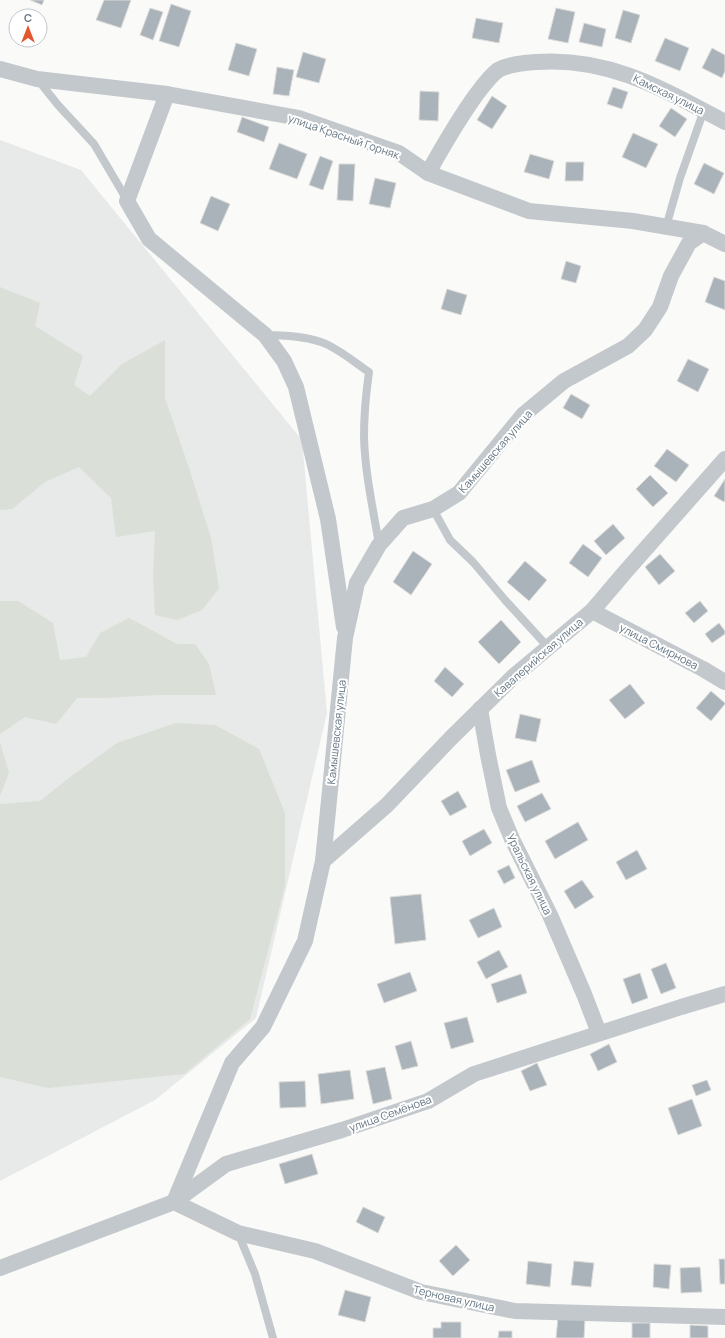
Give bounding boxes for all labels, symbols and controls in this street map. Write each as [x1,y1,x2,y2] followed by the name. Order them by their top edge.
[8,8,48,48] north arrow
[24,10,32,25] text: С
[631,70,707,118] street label: Камская улица
[286,110,402,162] street label: улица Красный Горняк
[455,406,535,496] street label: Камышевская улица
[490,614,586,700] street label: Кавалерийская улица
[617,620,701,672] street label: улица Смирнова
[323,679,349,785] street label: Камышевская улица
[504,831,556,917] street label: Уральская улица
[347,1091,433,1135] street label: улица Семёнова
[412,1281,496,1315] street label: Терновая улица

